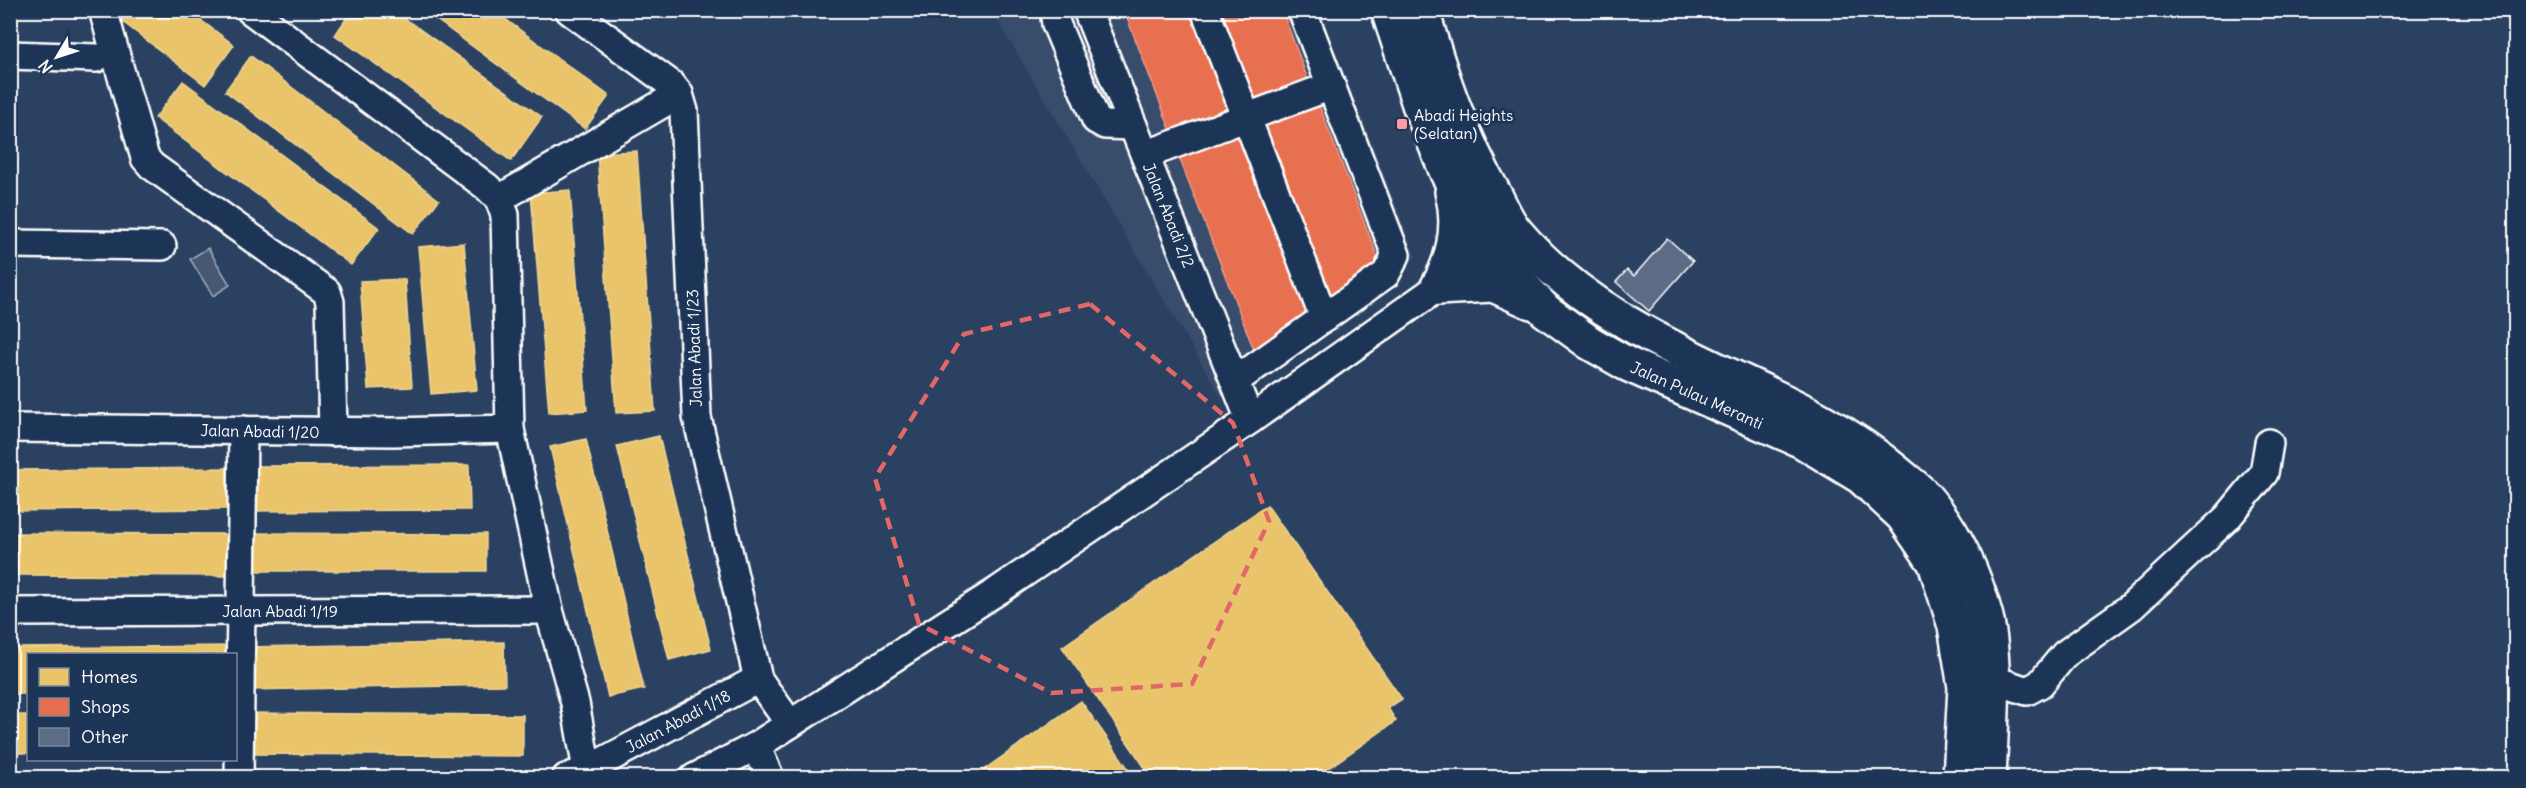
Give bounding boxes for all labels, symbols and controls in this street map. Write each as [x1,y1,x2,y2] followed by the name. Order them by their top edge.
[27,27,87,87] north arrow
[34,56,57,77] text: N
[1414,105,1513,143] place label: Abadi Heights (Selatan)
[1395,117,1409,131] marker: Abadi Heights (Selatan)
[1139,160,1199,271] street label: Jalan Abadi 2/2
[682,289,706,407] street label: Jalan Abadi 1/23
[1628,357,1766,433] street label: Jalan Pulau Meranti
[200,420,320,442] street label: Jalan Abadi 1/20
[222,601,338,621] street label: Jalan Abadi 1/19
[27,653,237,761] legend
[81,665,138,688] text: Homes
[622,685,734,757] street label: Jalan Abadi 1/18
[81,695,130,718] text: Shops
[81,725,129,748] text: Other

